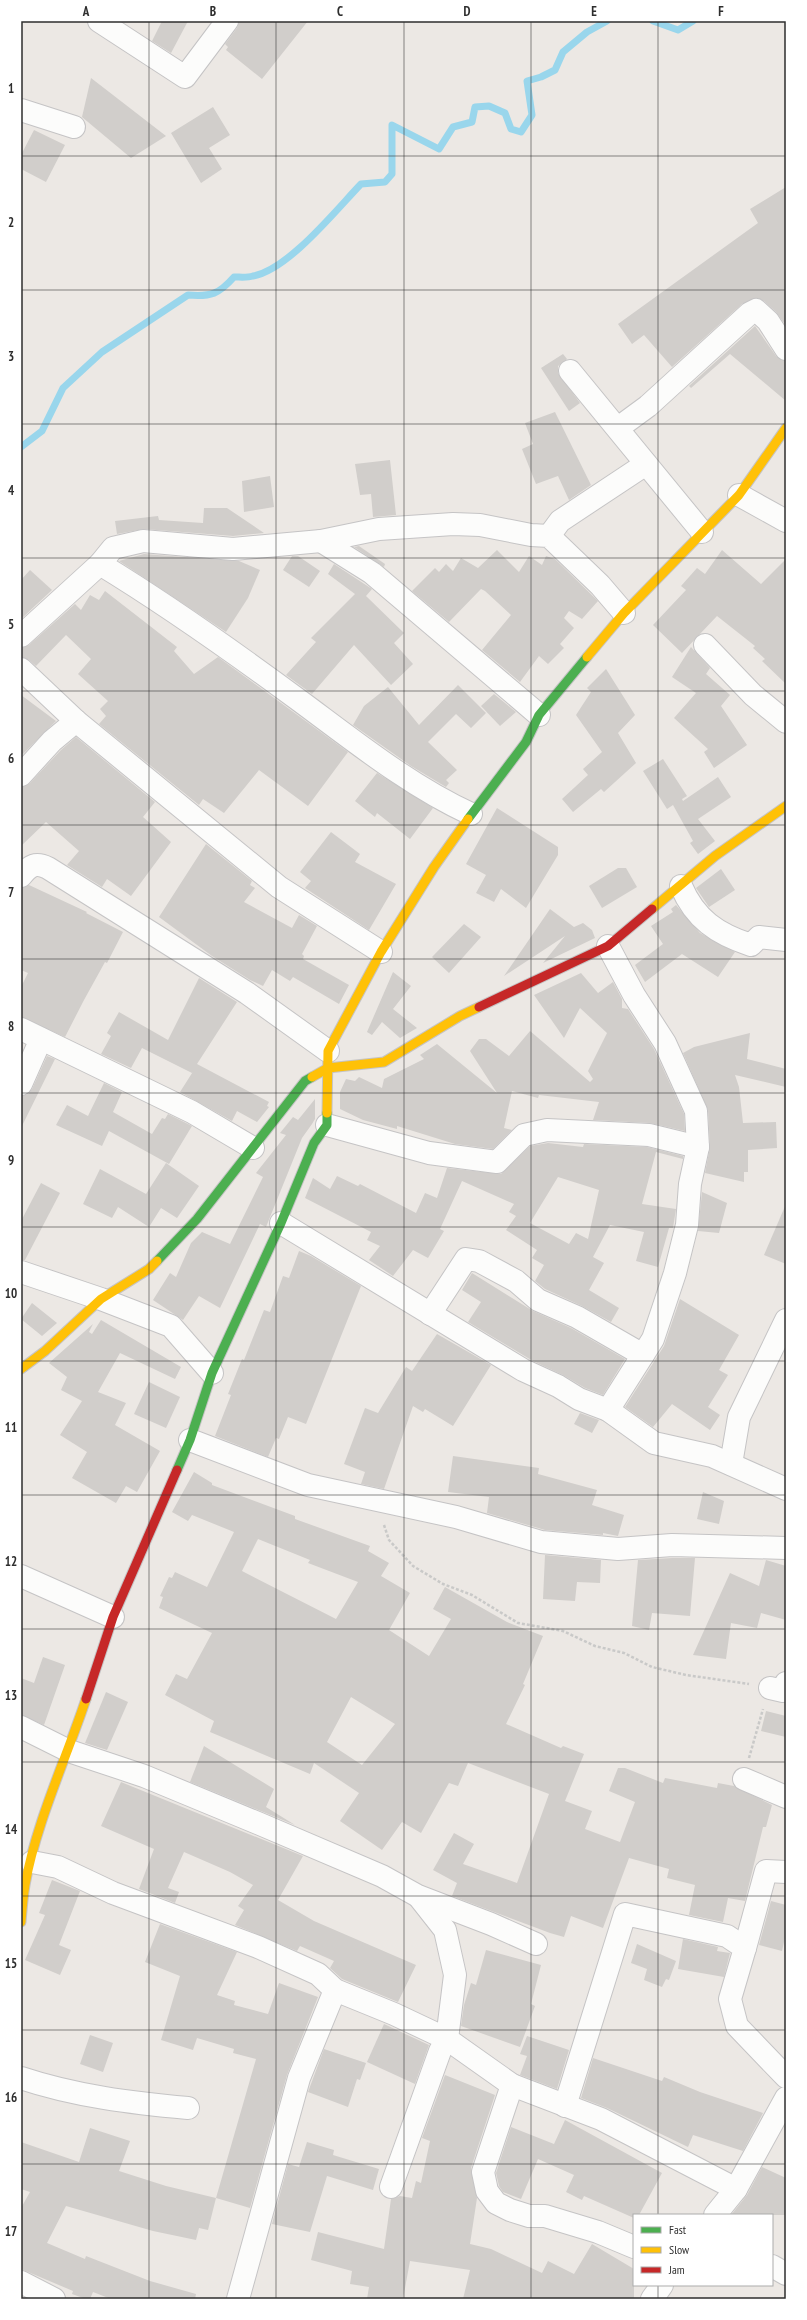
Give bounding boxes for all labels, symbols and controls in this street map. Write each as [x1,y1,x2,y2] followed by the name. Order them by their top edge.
[82,3,90,20] text: A
[210,3,216,20] text: B
[337,3,343,20] text: C
[464,3,471,20] text: D
[591,3,597,20] text: E
[718,3,724,20] text: F
[8,80,14,97] text: 1
[8,214,14,231] text: 2
[8,348,14,365] text: 3
[8,482,15,499] text: 4
[8,616,14,633] text: 5
[8,750,14,767] text: 6
[8,884,14,901] text: 7
[8,1018,14,1035] text: 8
[8,1152,14,1169] text: 9
[5,1285,17,1302] text: 10
[5,1419,17,1436] text: 11
[5,1553,17,1570] text: 12
[5,1687,17,1704] text: 13
[5,1821,18,1838] text: 14
[5,1955,17,1972] text: 15
[5,2089,17,2106] text: 16
[633,2214,773,2286] legend
[669,2222,687,2237] text: Fast
[5,2223,17,2240] text: 17
[669,2242,690,2257] text: Slow
[668,2262,685,2277] text: Jam

